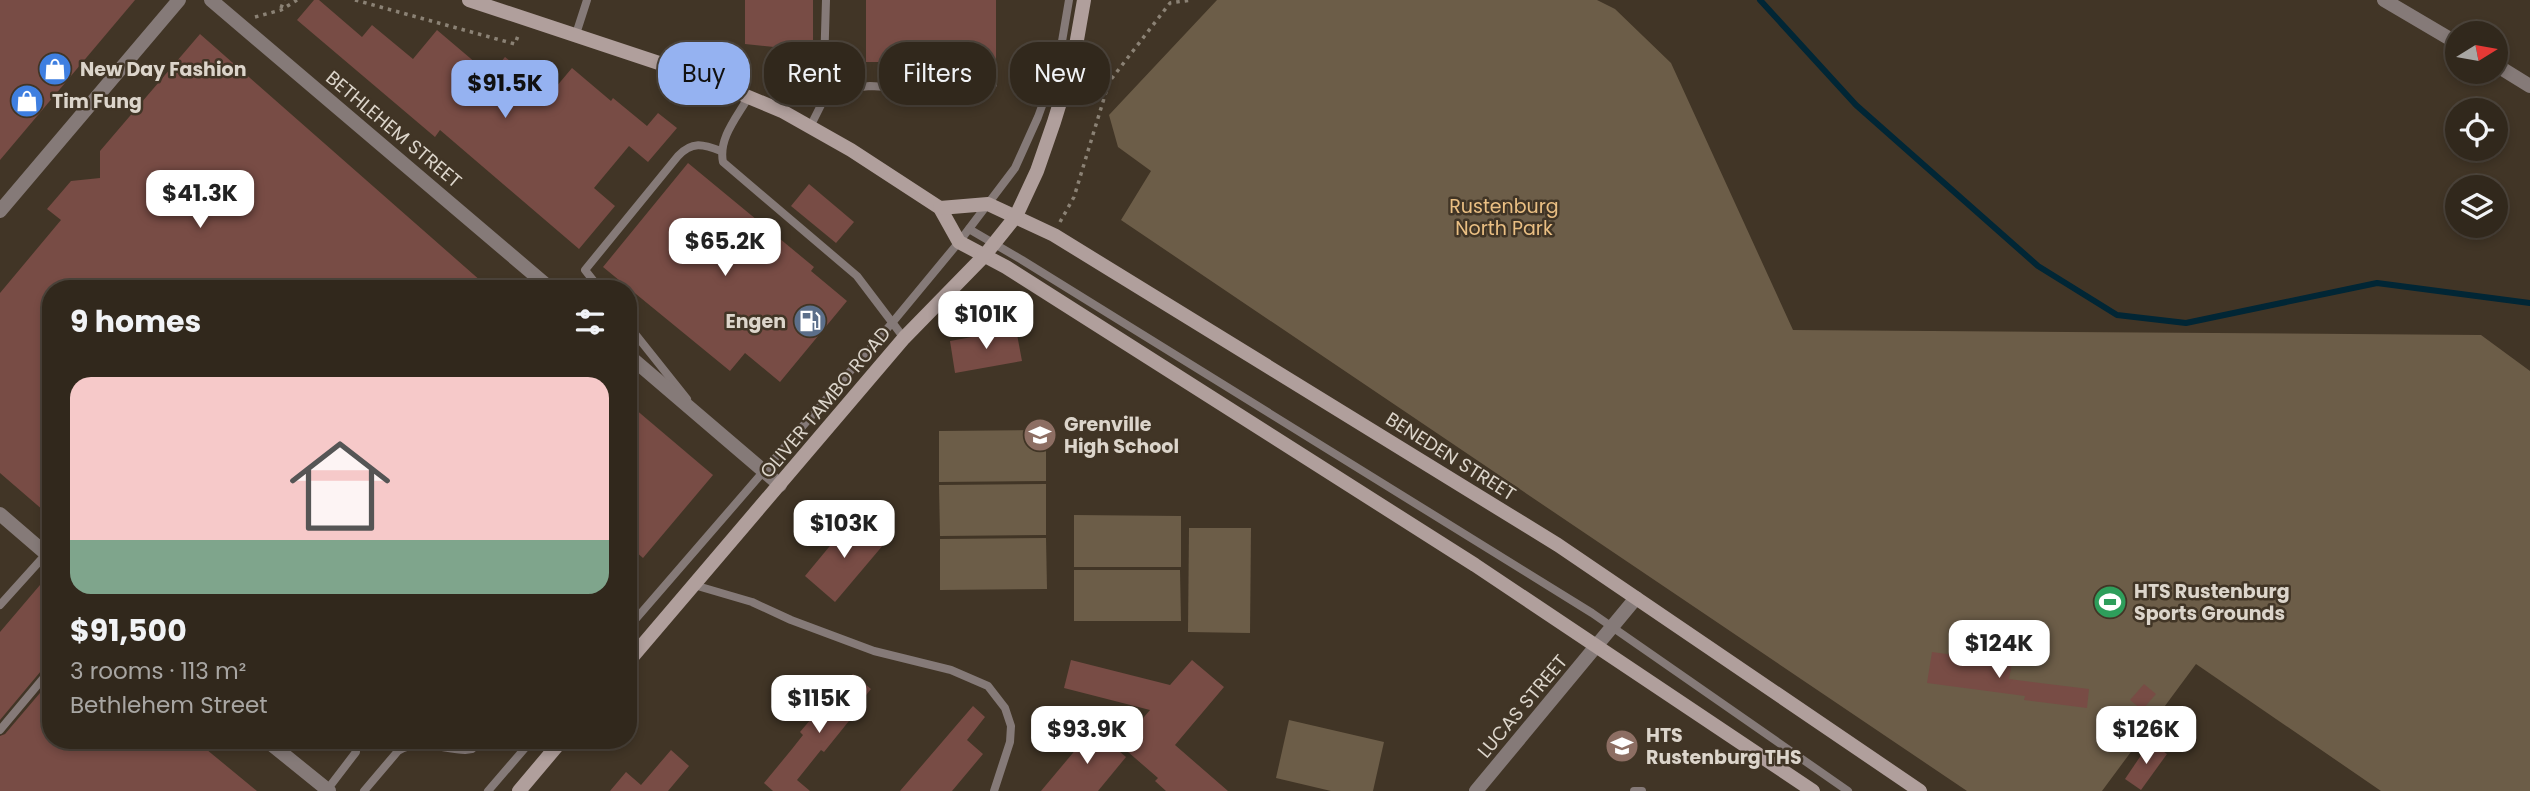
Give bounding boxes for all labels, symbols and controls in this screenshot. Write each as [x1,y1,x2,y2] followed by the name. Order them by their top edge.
[2445,21,2508,84] north arrow
[2445,21,2508,238] map controls
[658,42,750,105] chip: Buy
[764,42,865,105] chip: Rent
[879,42,996,105] chip: Filters
[1010,42,1110,105] chip: New
[36,50,74,88] shop icon: New Day Fashion
[80,56,246,83] place label: New Day Fashion
[448,60,562,120] pin: $91.5K
[320,64,467,194] street label: BETHLEHEM STREET
[467,67,543,99] text: $91.5K
[8,82,46,120] shop icon: Tim Fung
[52,88,142,115] place label: Tim Fung
[2445,98,2508,161] button: locate
[143,170,257,230] pin: $41.3K
[2445,175,2508,238] button: layers
[162,177,238,209] text: $41.3K
[1449,193,1559,242] park label: Rustenburg North Park
[668,218,782,278] pin: $65.2K
[685,225,765,257] text: $65.2K
[937,292,1035,351] pin: $101K
[954,298,1018,330] text: $101K
[70,300,201,343] text: 9 homes
[791,302,829,340] fuel station icon: Engen
[571,303,609,341] icon: filters
[726,308,786,335] place label: Engen
[754,321,897,484] street label: OLIVER TAMBO ROAD
[1380,406,1521,507] street label: BENEDEN STREET
[1064,411,1179,460] place label: Grenville High School
[1021,416,1059,454] school or university icon: Grenville High School
[277,423,403,549] icon: home
[795,500,893,560] pin: $103K
[810,507,878,539] text: $103K
[2134,578,2290,627] place label: HTS Rustenburg Sports Grounds
[2091,583,2129,621] sports icon: HTS Rustenburg Sports Grounds
[70,609,187,652] text: $91,500
[1950,620,2048,680] pin: $124K
[1965,627,2033,659] text: $124K
[1471,649,1574,764] street label: LUCAS STREET
[70,655,246,687] text: 3 rooms · 113 m²
[770,676,868,735] pin: $115K
[787,682,851,714] text: $115K
[70,689,268,721] text: Bethlehem Street
[1030,706,1144,766] pin: $93.9K
[2097,706,2195,766] pin: $126K
[1047,713,1127,745] text: $93.9K
[2112,713,2180,745] text: $126K
[1646,722,1802,771] place label: HTS Rustenburg THS
[1603,727,1641,765] school or university icon: HTS Rustenburg THS

